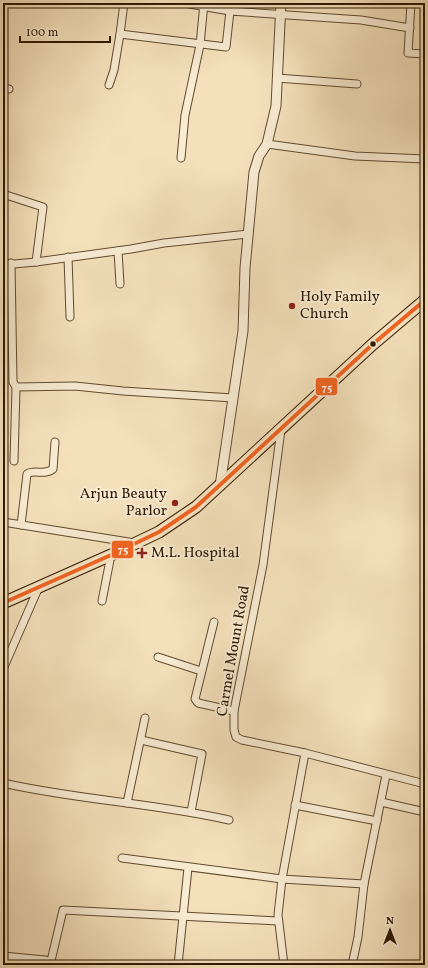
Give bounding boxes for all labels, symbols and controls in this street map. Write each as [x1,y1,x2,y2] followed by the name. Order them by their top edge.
[20,18,110,44] scale bar
[26,25,59,41] text: 100 m
[300,287,380,325] place label: Holy Family Church
[287,301,297,311] marker: Holy Family Church
[368,339,378,349] unlabelled marker
[315,377,338,396] line badge: 75
[322,381,332,396] text: 75
[80,484,167,522] place label: Arjun Beauty Parlor
[170,498,180,508] marker: Arjun Beauty Parlor
[111,540,134,559] line badge: 75
[118,543,128,558] text: 75
[151,543,239,564] place label: M.L. Hospital
[136,547,148,559] marker: M.L. Hospital
[212,584,256,718] street label: Carmel Mount Road
[370,910,410,950] north arrow
[386,914,394,929] text: N

